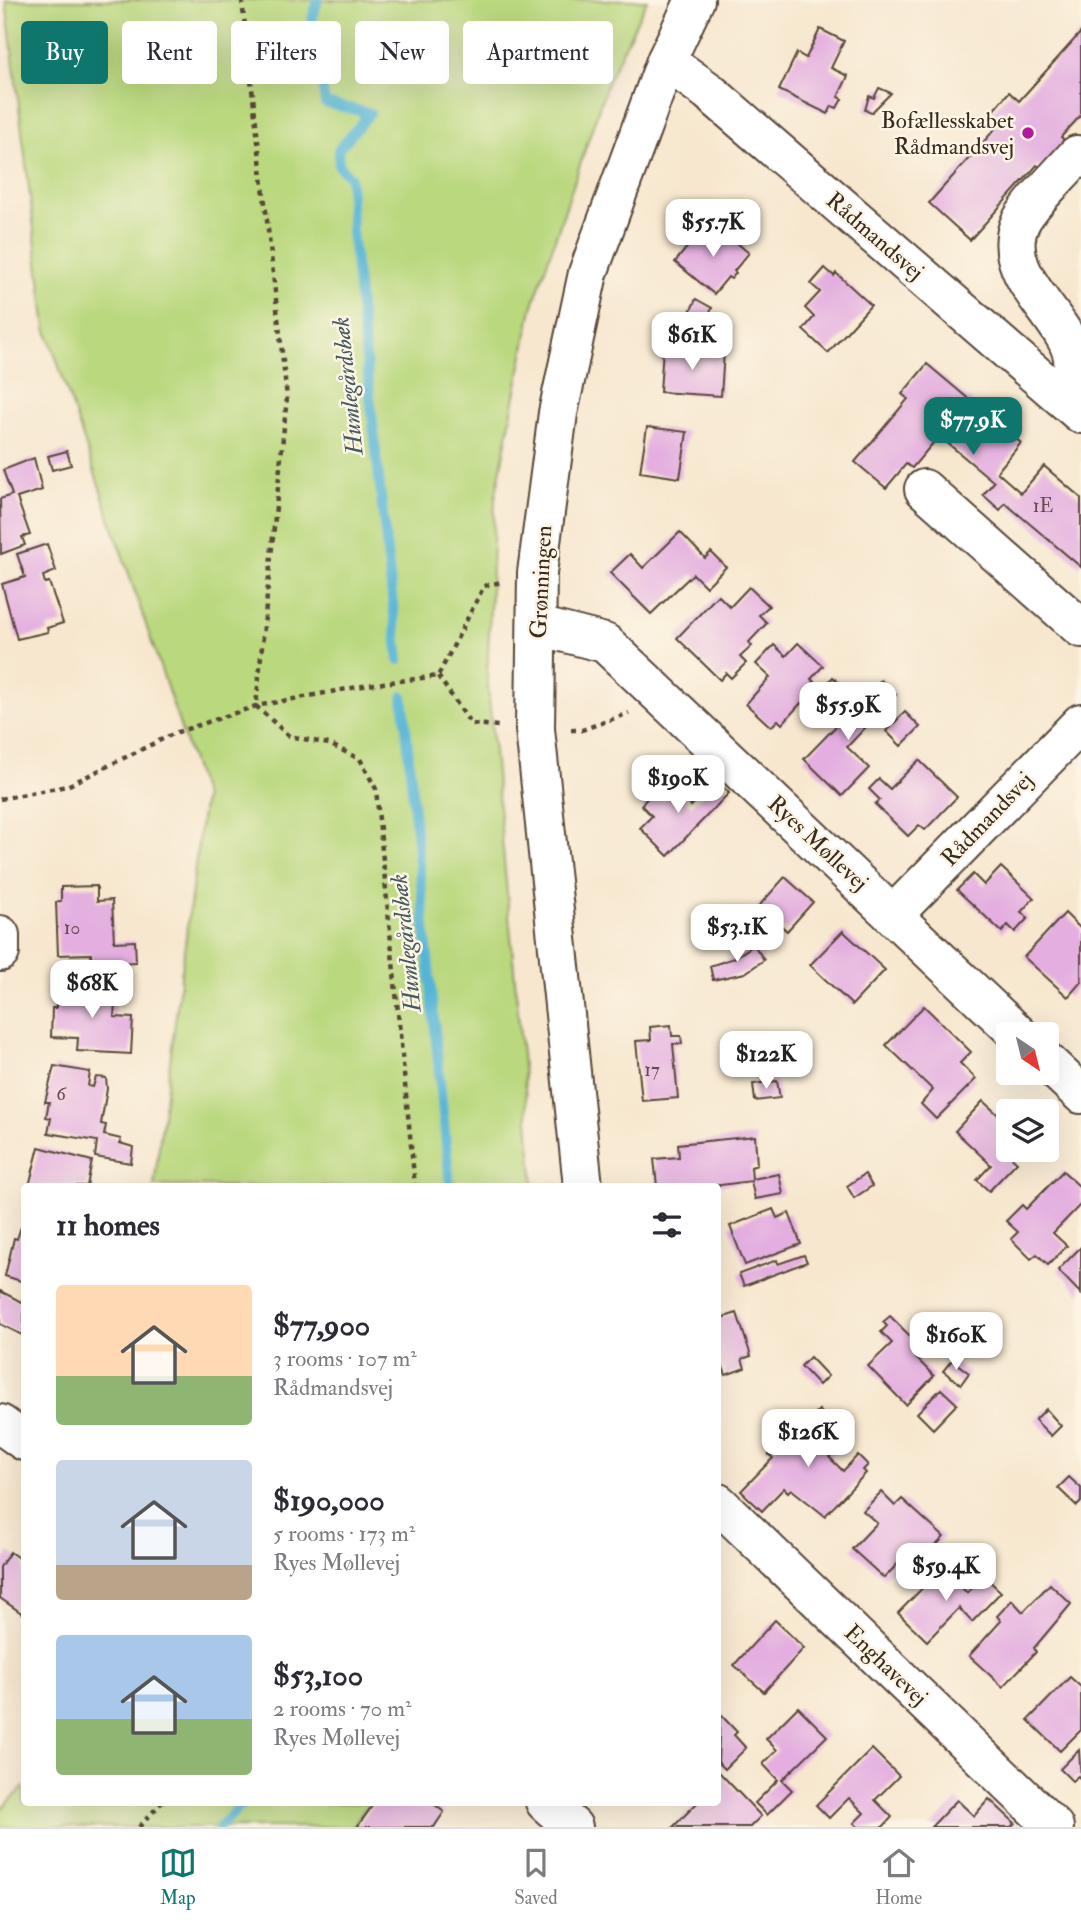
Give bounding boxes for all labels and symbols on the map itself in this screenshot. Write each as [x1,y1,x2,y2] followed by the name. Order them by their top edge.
[881,106,1014,161] place label: Bofællesskabet Rådmandsvej
[1020,125,1036,141] marker: Bofællesskabet Rådmandsvej
[820,186,930,286] street label: Rådmandsvej
[656,200,770,259] pin: $55.7K
[651,312,733,372] pin: $61K
[325,315,371,458] water label: Humlegårdsbæk
[916,398,1030,457] pin: $77.9K
[1033,494,1054,518] house number: 1E
[524,524,558,639] street label: Grønningen
[791,682,905,742] pin: $55.9K
[629,756,727,815] pin: $190K
[935,766,1039,872] street label: Rådmandsvej
[762,789,874,897] street label: Ryes Møllevej
[383,872,429,1015] water label: Humlegårdsbæk
[680,904,794,964] pin: $53.1K
[64,916,80,940] house number: 10
[51,960,133,1020] pin: $68K
[996,1022,1059,1085] north arrow
[717,1032,815,1091] pin: $122K
[644,1058,660,1082] house number: 17
[56,1082,67,1106] house number: 6
[907,1312,1005,1372] pin: $160K
[759,1410,857,1469] pin: $126K
[889,1544,1003,1603] pin: $59.4K
[838,1618,934,1712] street label: Enghavevej

